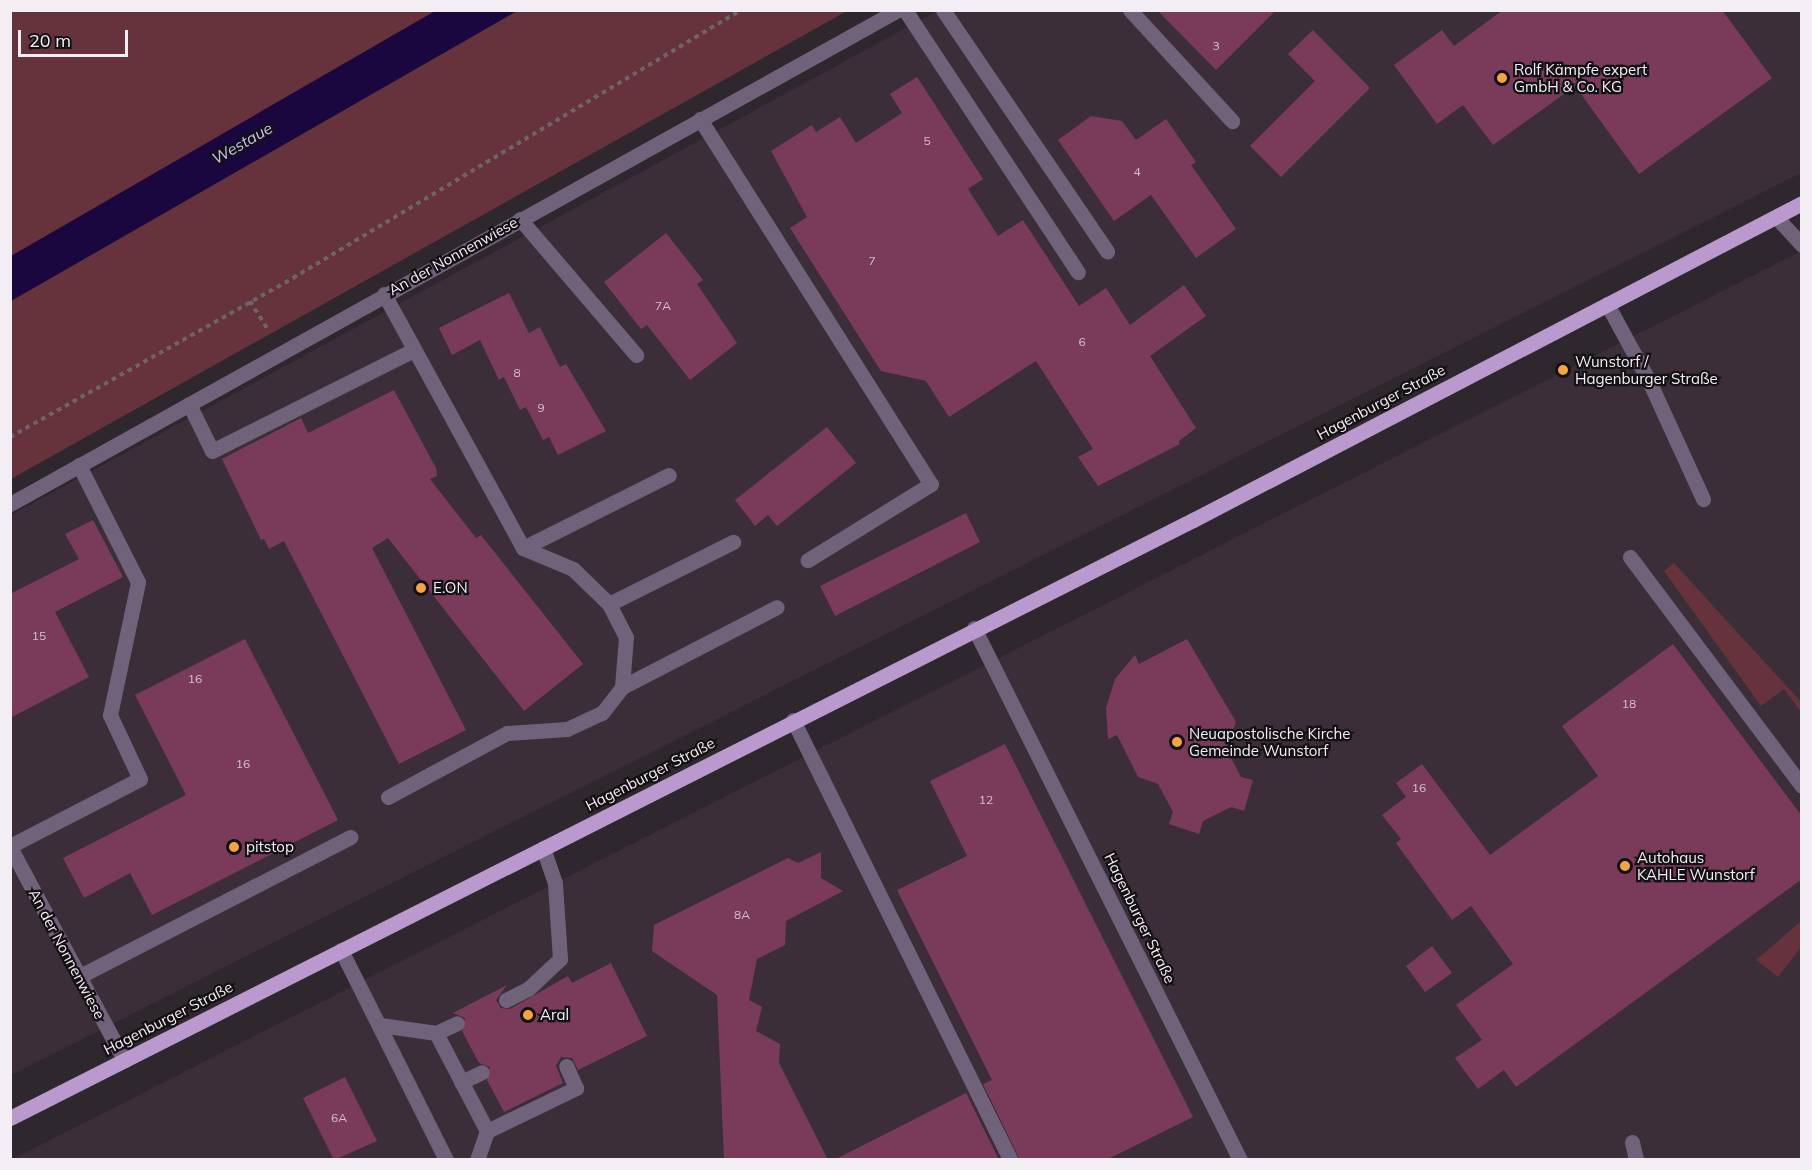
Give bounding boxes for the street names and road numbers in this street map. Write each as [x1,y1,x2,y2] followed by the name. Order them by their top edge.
[385,213,521,299] street label: An der Nonnenwiese
[1314,361,1448,443] street label: Hagenburger Straße
[582,734,718,814] street label: Hagenburger Straße
[1101,850,1179,986] street label: Hagenburger Straße
[25,886,109,1022] street label: An der Nonnenwiese
[100,978,236,1058] street label: Hagenburger Straße

